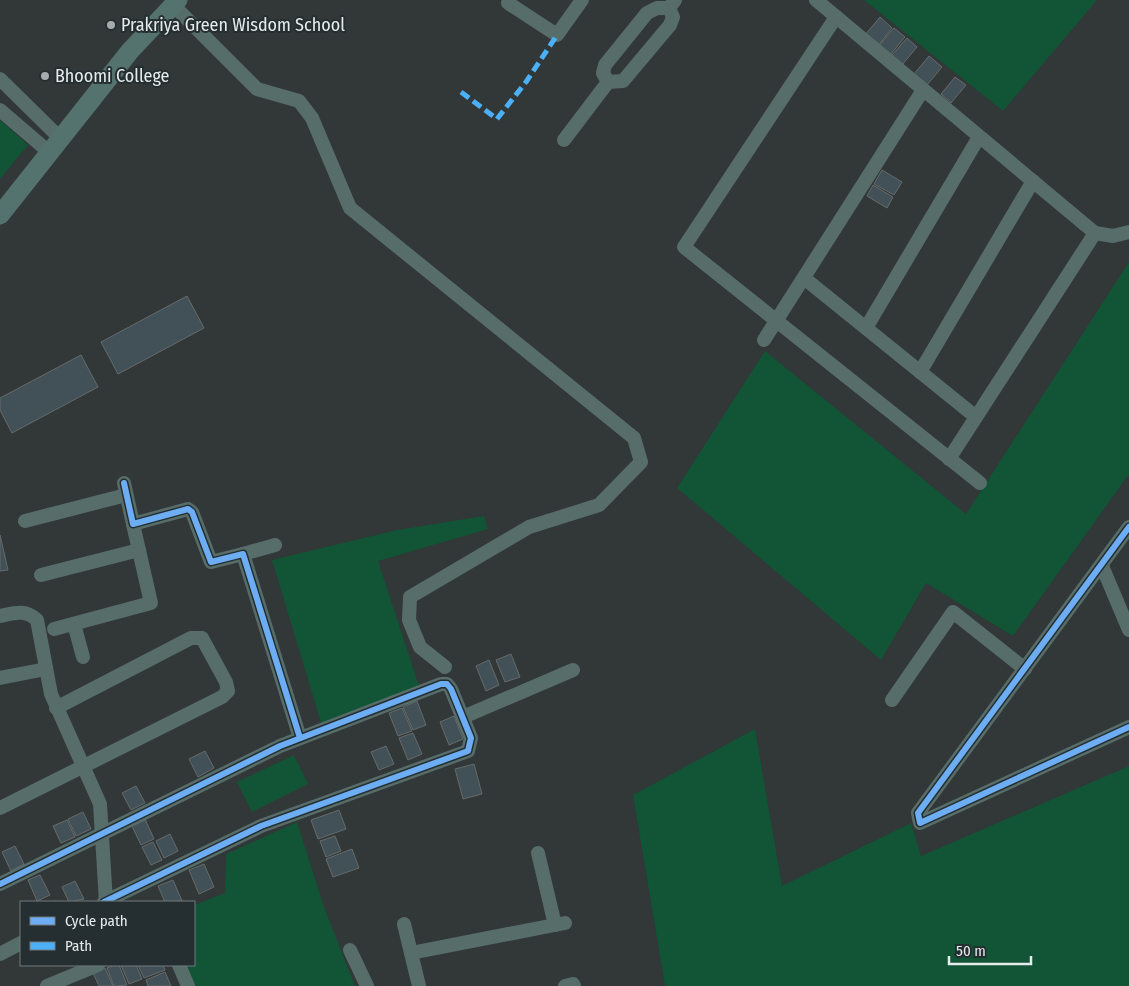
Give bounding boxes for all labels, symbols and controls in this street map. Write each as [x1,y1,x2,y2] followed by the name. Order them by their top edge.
[121,14,345,36] place label: Prakriya Green Wisdom School
[105,19,117,31] marker: Prakriya Green Wisdom School
[55,65,170,87] place label: Bhoomi College
[39,70,51,82] marker: Bhoomi College
[20,901,195,966] legend
[65,912,128,930] text: Cycle path
[949,934,1032,966] scale bar
[65,937,92,955] text: Path
[956,942,986,960] text: 50 m

